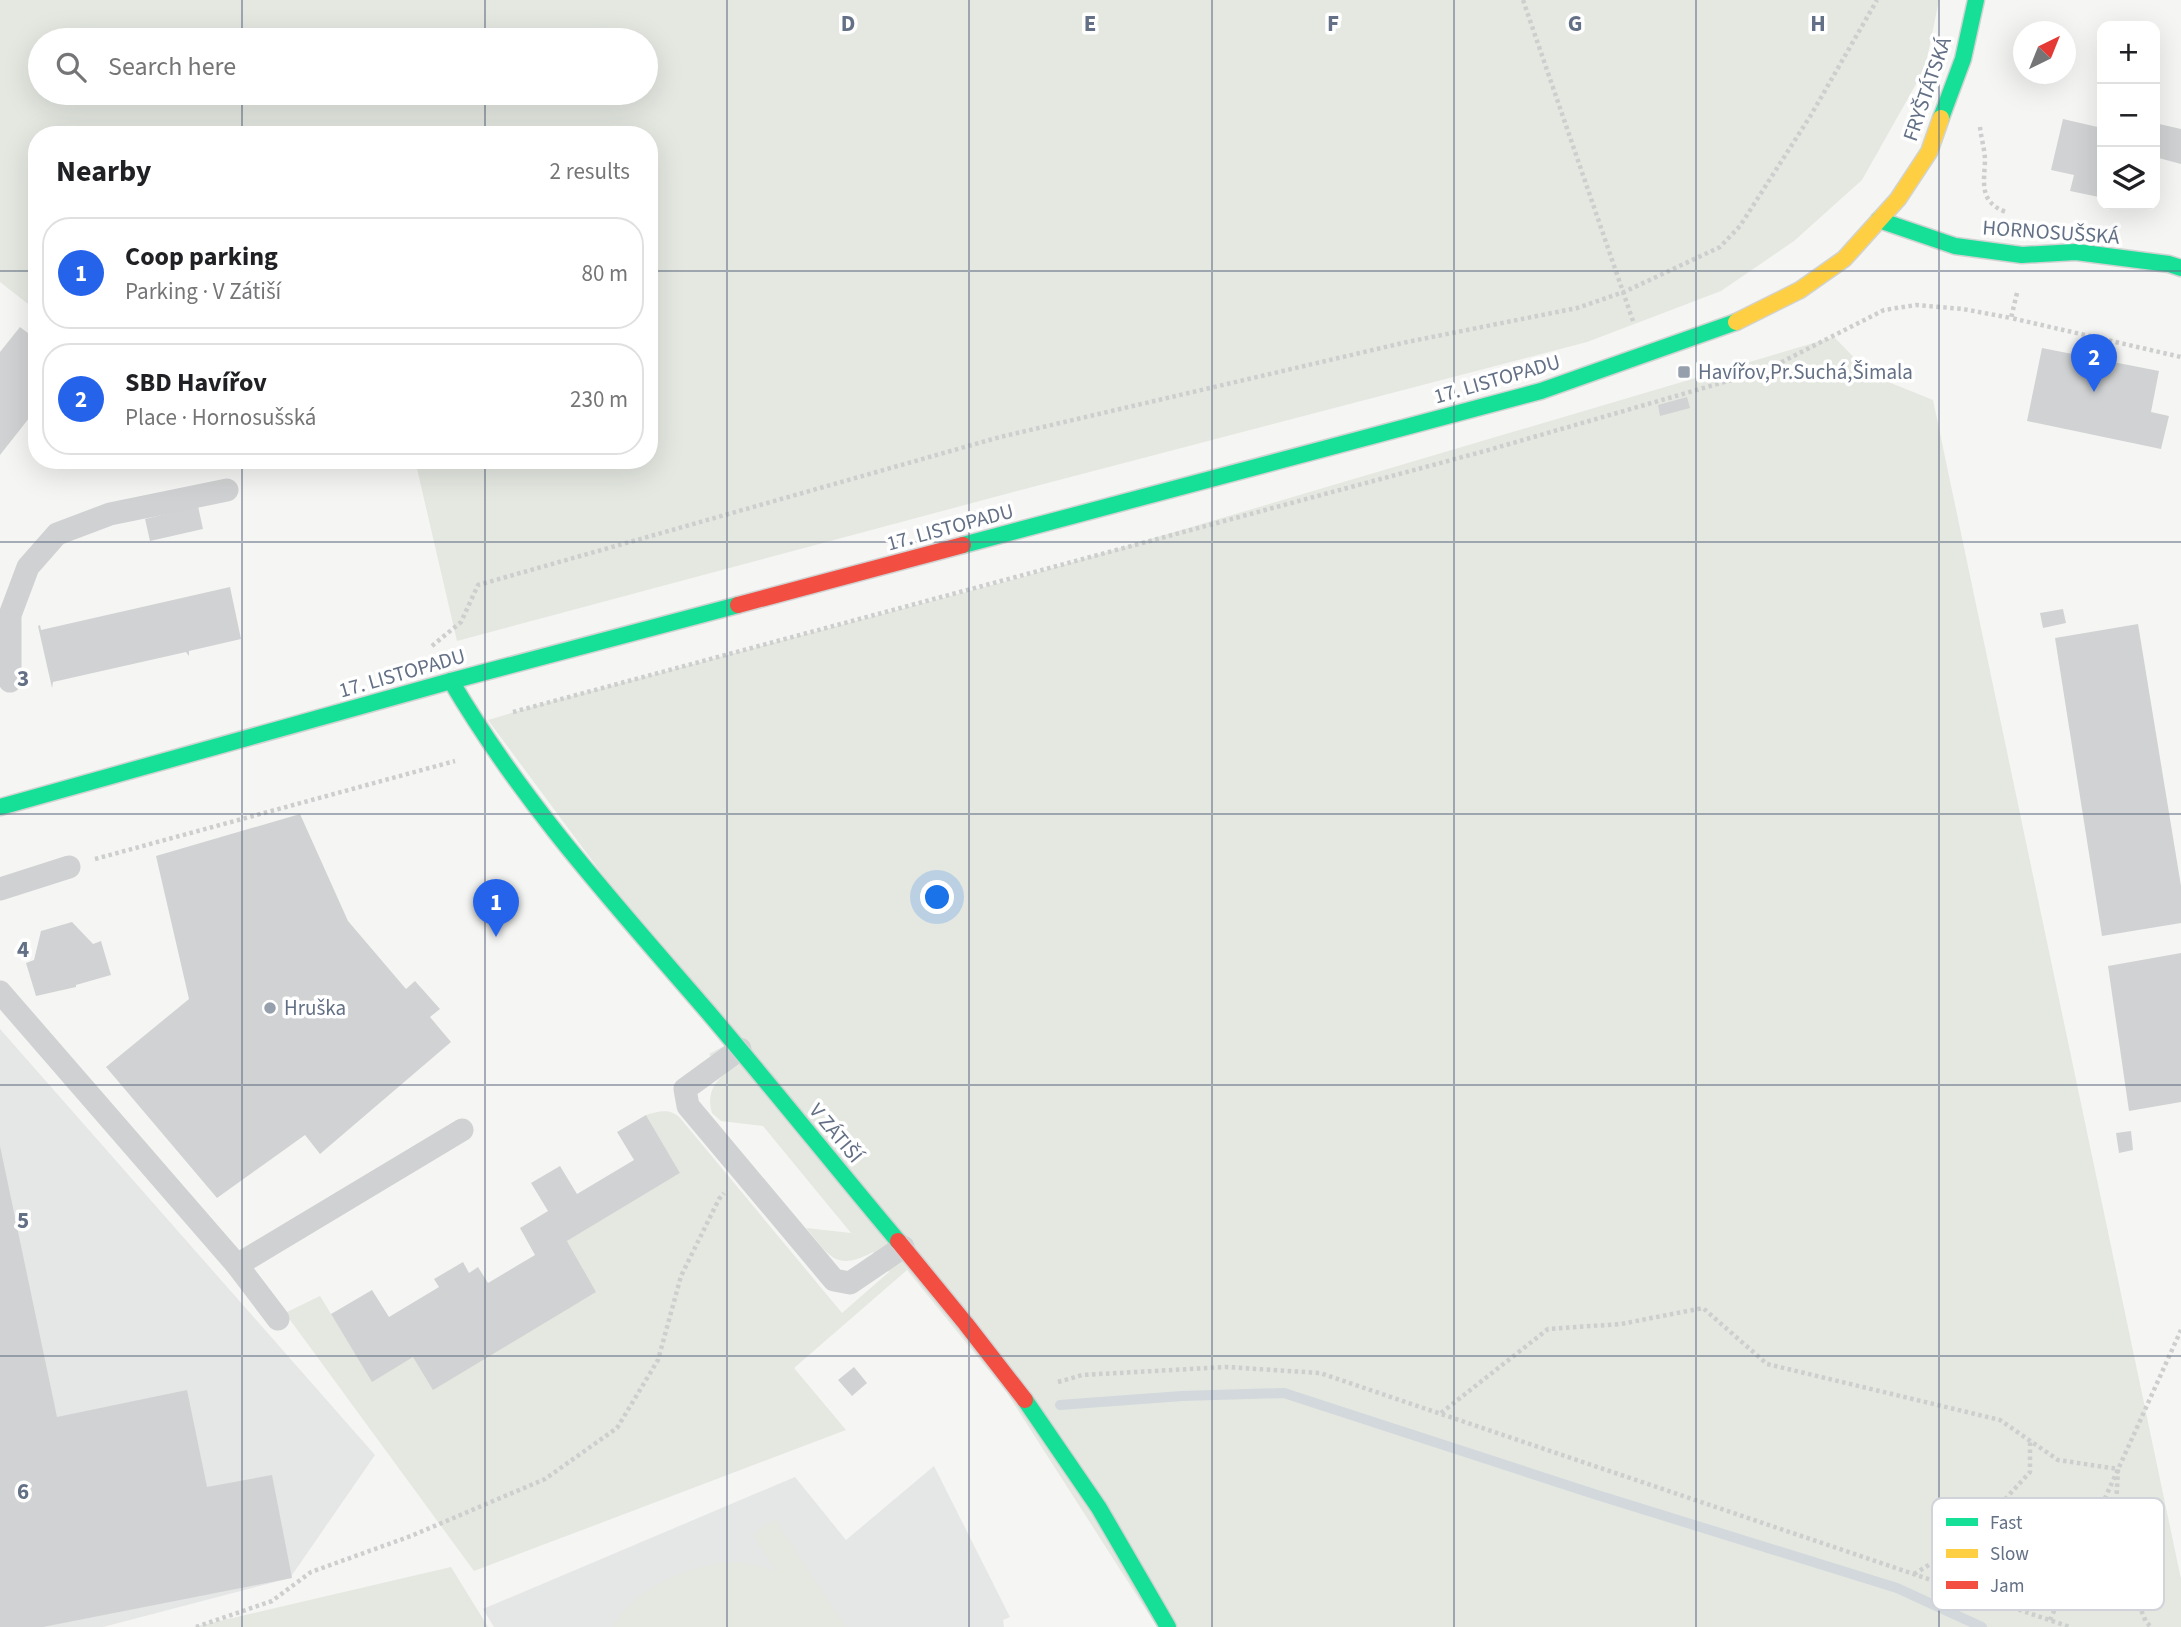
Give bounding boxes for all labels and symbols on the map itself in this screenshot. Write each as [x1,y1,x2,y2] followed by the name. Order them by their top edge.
[841,7,855,40] text: D
[1084,7,1096,40] text: E
[1327,7,1339,40] text: F
[1568,7,1582,40] text: G
[1810,7,1826,40] text: H
[2013,21,2076,84] north arrow
[1895,32,1959,145] street label: FRYŠTÁTSKÁ
[1982,212,2121,252] street label: HORNOSUŠSKÁ
[2071,334,2117,392] pin: 2
[1430,347,1564,411] street label: 17. LISTOPADU
[1698,357,1913,387] place label: Havířov,Pr.Suchá,Šimala
[1676,364,1692,380] marker: Havířov,Pr.Suchá,Šimala
[883,496,1017,558] street label: 17. LISTOPADU
[335,641,469,705] street label: 17. LISTOPADU
[17,662,29,695] text: 3
[473,879,519,937] pin: 1
[920,880,954,914] your location
[17,933,29,966] text: 4
[284,993,346,1023] place label: Hruška
[262,1000,278,1016] marker: Hruška
[802,1097,871,1171] street label: V ZÁTIŠÍ
[17,1204,29,1237] text: 5
[17,1475,29,1508] text: 6
[1932,1498,2164,1610] legend
[1990,1510,2023,1537] text: Fast
[1990,1541,2029,1568] text: Slow
[1990,1573,2024,1600] text: Jam

